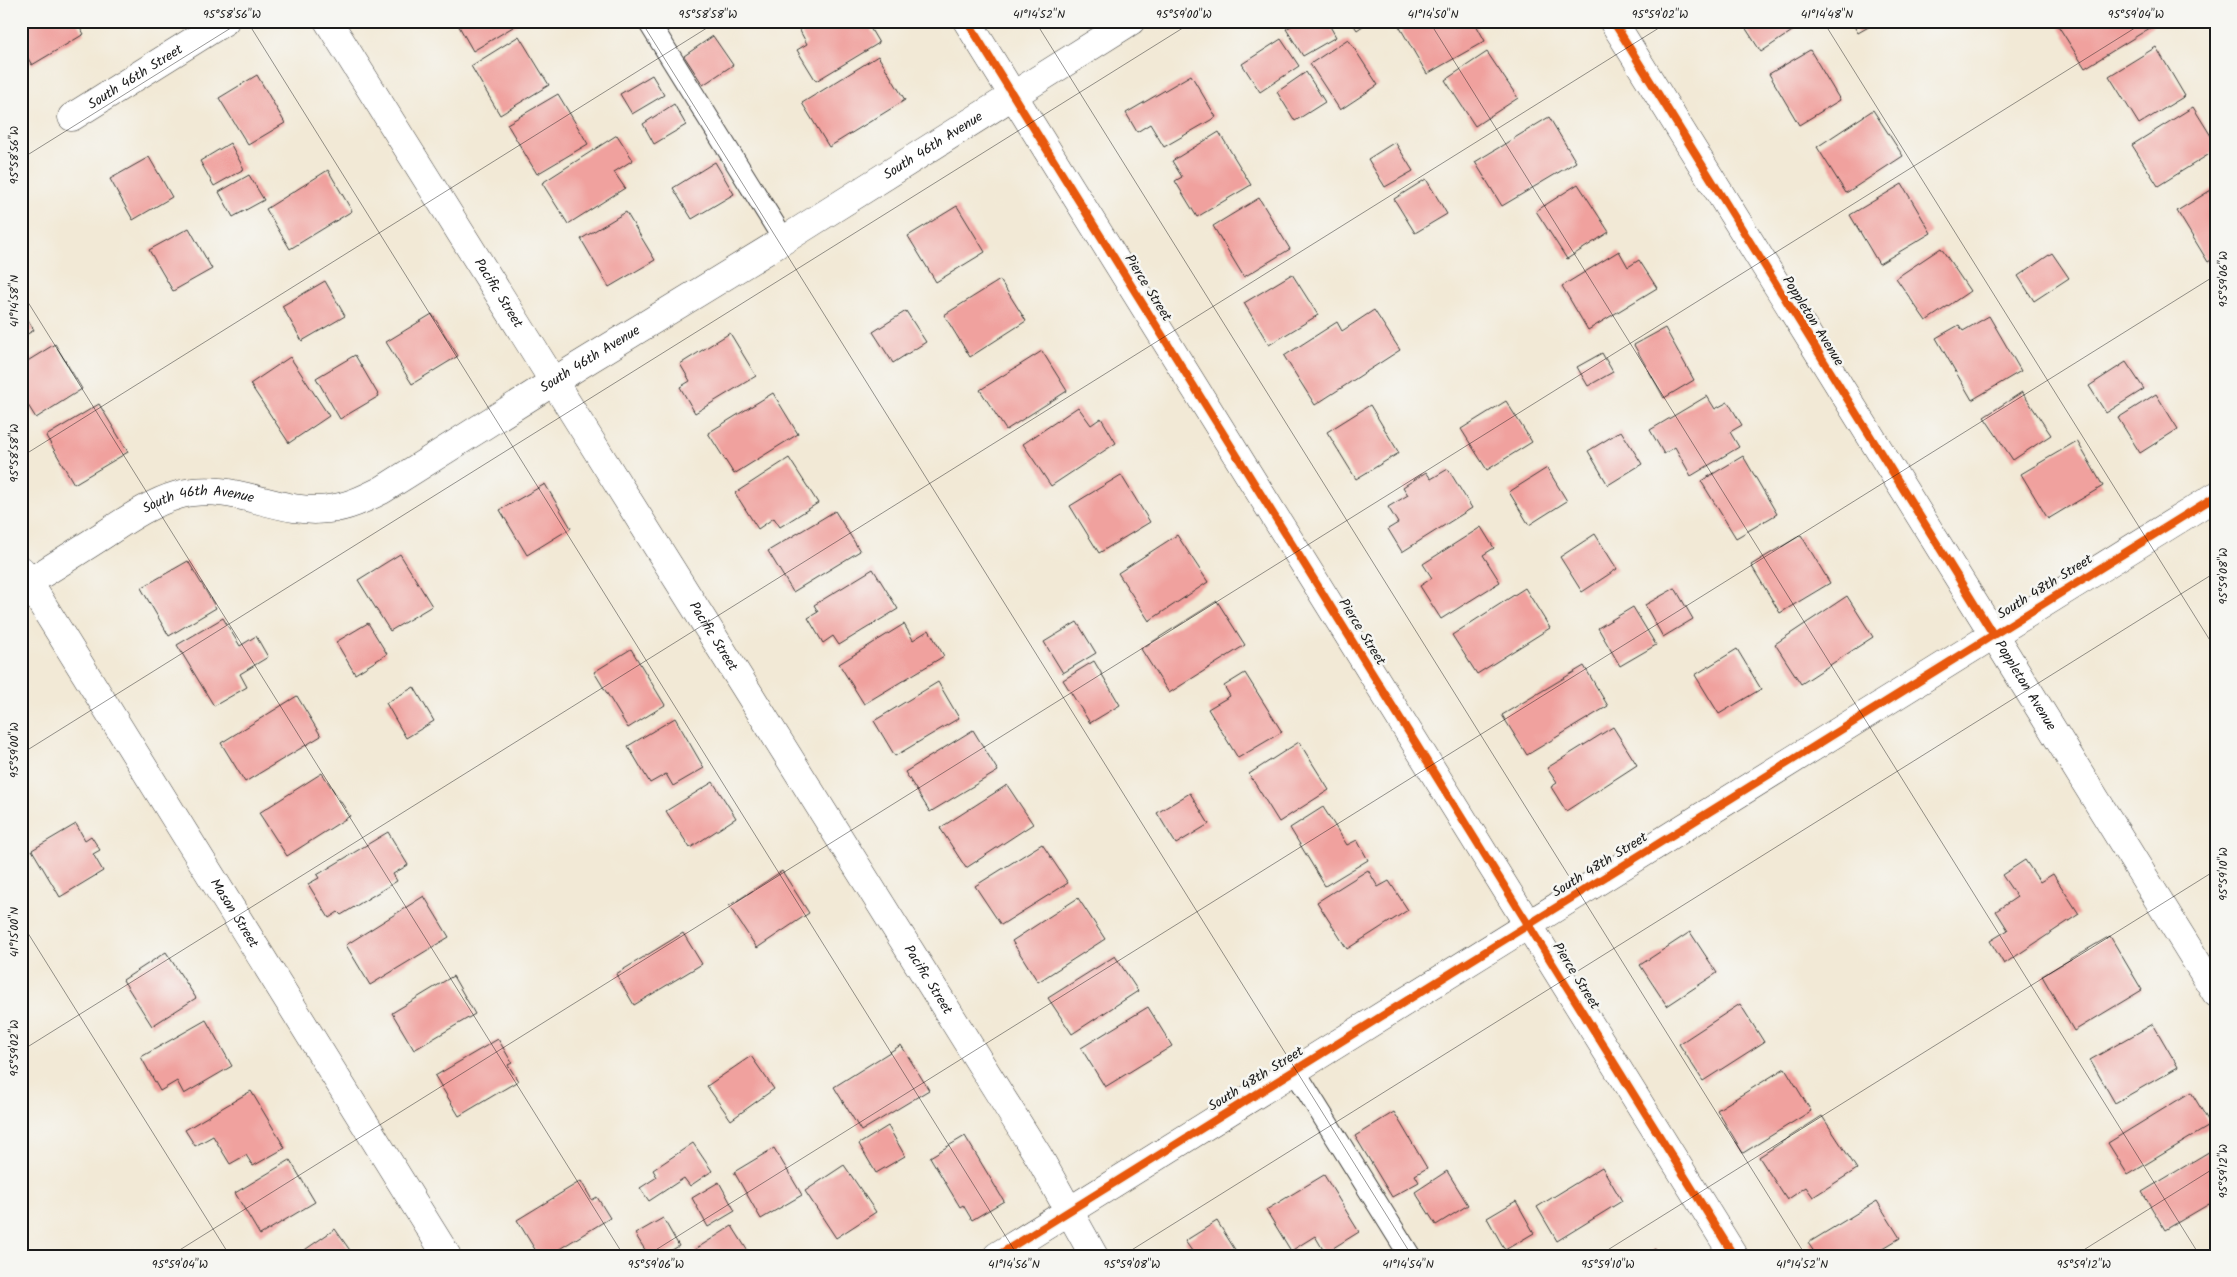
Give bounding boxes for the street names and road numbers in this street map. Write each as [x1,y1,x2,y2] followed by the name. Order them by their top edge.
[84,39,188,115] street label: South 46th Street
[879,106,988,186] street label: South 46th Avenue
[1119,250,1178,326] street label: Pierce Street
[468,254,529,333] street label: Pacific Street
[1776,271,1850,371] street label: Poppleton Avenue
[536,319,645,399] street label: South 46th Avenue
[138,480,257,520] street label: South 46th Avenue
[1993,548,2098,625] street label: South 48th Street
[1333,594,1392,670] street label: Pierce Street
[683,597,744,676] street label: Pacific Street
[1989,636,2062,736] street label: Poppleton Avenue
[1548,826,1653,903] street label: South 48th Street
[204,874,265,953] street label: Mason Street
[1547,938,1606,1014] street label: Pierce Street
[898,941,959,1019] street label: Pacific Street
[1204,1040,1309,1117] street label: South 48th Street

